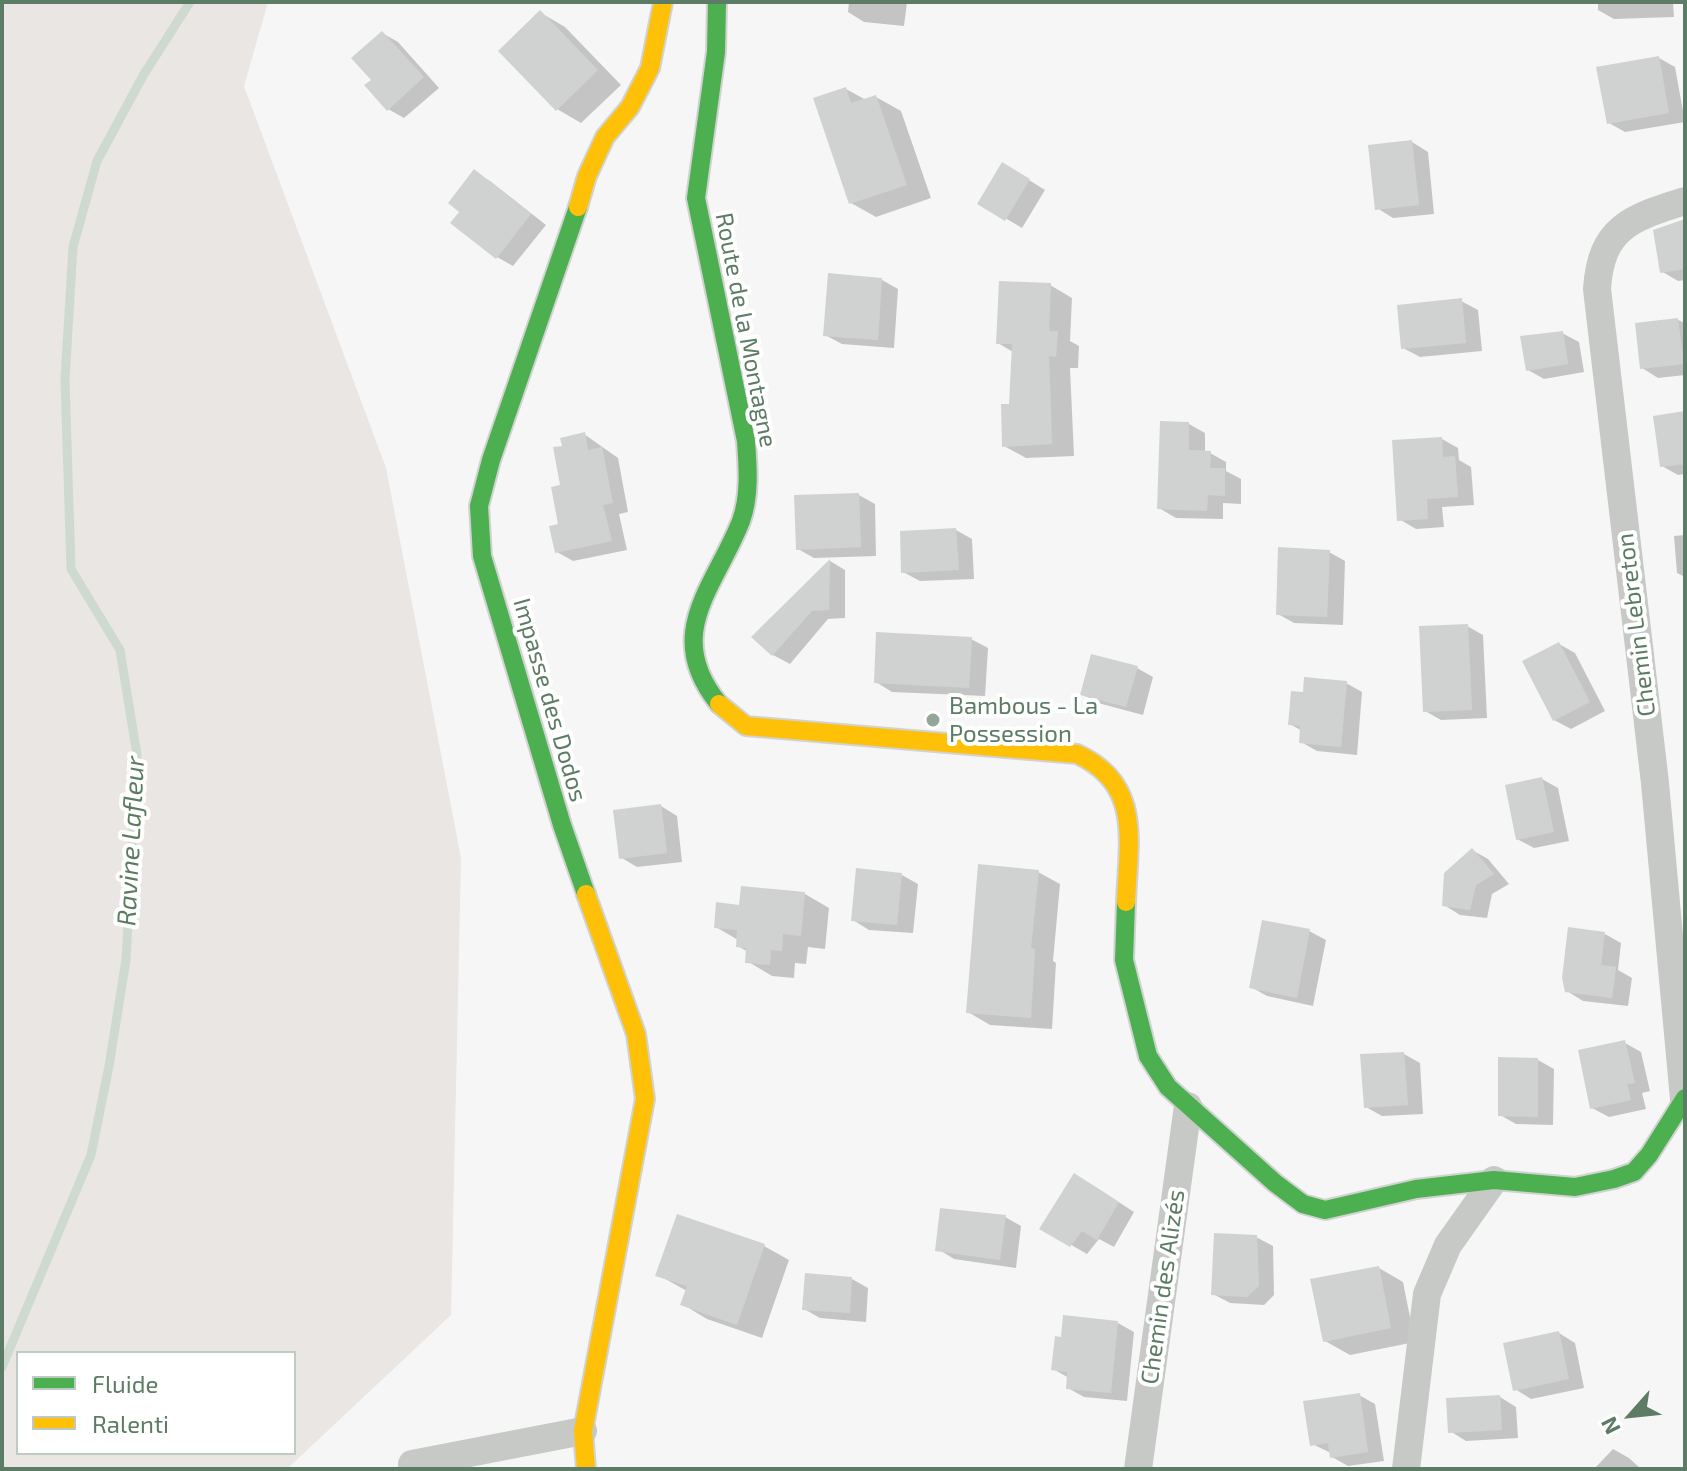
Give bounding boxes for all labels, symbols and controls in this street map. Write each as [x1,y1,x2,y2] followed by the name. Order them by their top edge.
[709,210,783,450] street label: Route de la Montagne
[1610,532,1662,718] street label: Chemin Lebreton
[507,595,593,805] street label: Impasse des Dodos
[949,692,1098,748] place label: Bambous - La Possession
[924,711,942,729] marker: Bambous - La Possession
[111,755,151,927] water label: Ravine Lafleur
[1135,1188,1191,1386] street label: Chemin des Alizés
[16,1351,296,1455] legend
[92,1369,158,1398] text: Fluide
[1591,1375,1671,1455] north arrow
[92,1409,169,1438] text: Ralenti
[1594,1413,1625,1439] text: N

